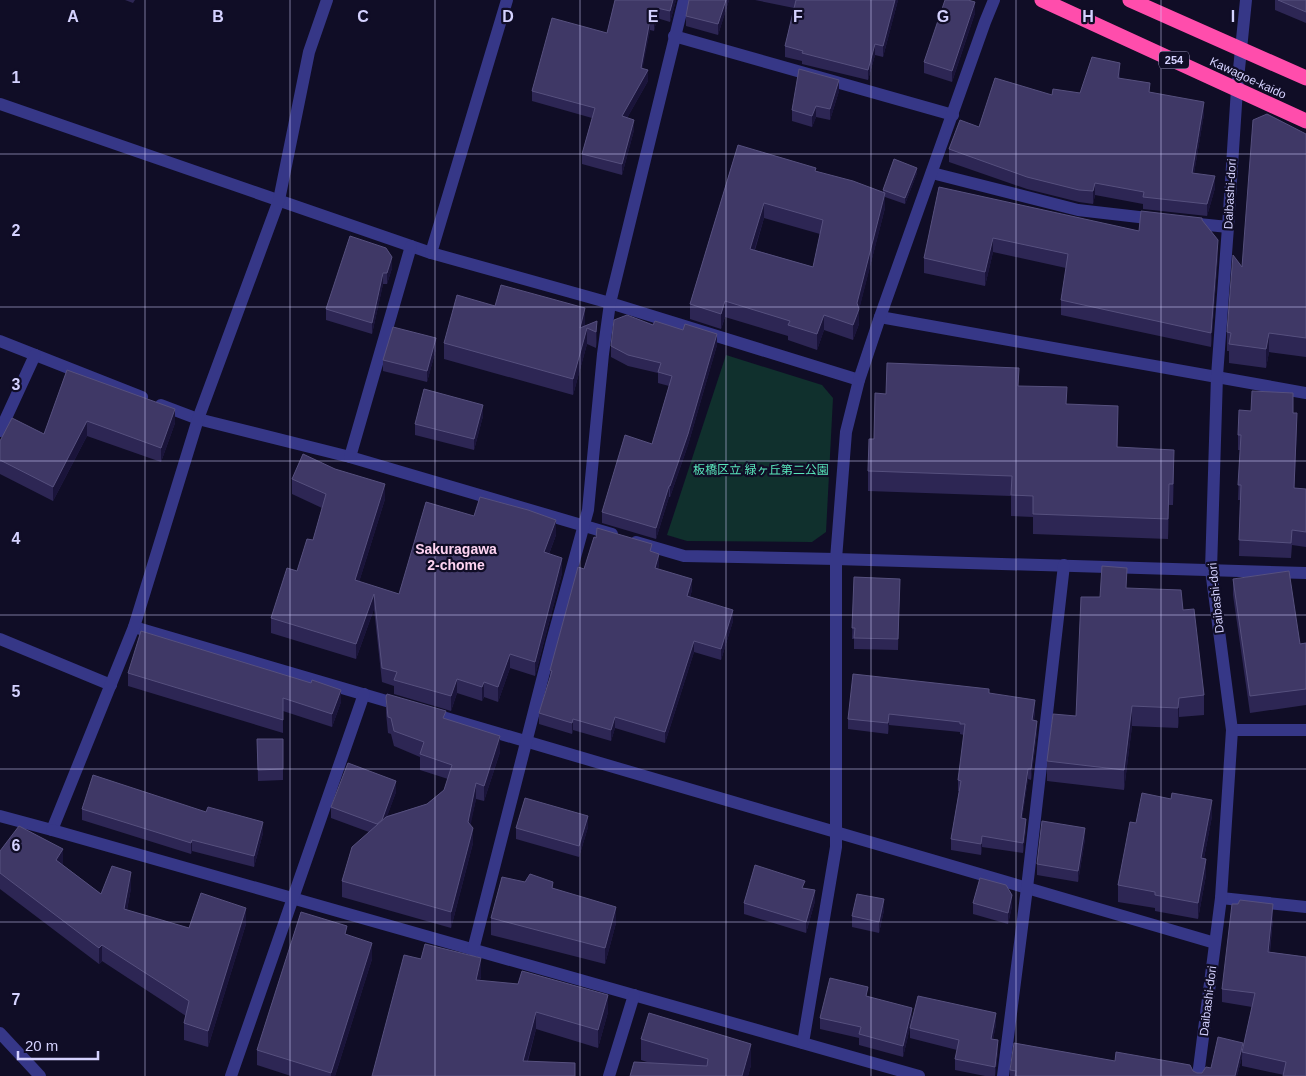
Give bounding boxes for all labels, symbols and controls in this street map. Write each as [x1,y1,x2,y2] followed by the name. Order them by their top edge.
[67,8,79,25] text: A
[212,8,224,25] text: B
[357,8,369,25] text: C
[502,8,514,25] text: D
[648,8,659,25] text: E
[793,8,803,25] text: F
[937,8,949,25] text: G
[1082,8,1094,25] text: H
[1231,8,1235,25] text: I
[1159,52,1189,68] road number: 254
[1208,54,1289,102] street label: Kawagoe-kaido
[12,69,21,86] text: 1
[1221,158,1239,230] street label: Daibashi-dori
[12,222,21,239] text: 2
[12,376,21,393] text: 3
[693,463,829,477] park label: 板橋区立 緑ヶ丘第二公園
[12,530,21,547] text: 4
[415,541,497,573] district label: Sakuragawa 2-chome
[1205,562,1227,634] street label: Daibashi-dori
[12,683,21,700] text: 5
[12,837,21,854] text: 6
[1197,965,1219,1037] street label: Daibashi-dori
[12,991,21,1008] text: 7
[18,1028,98,1060] scale bar
[25,1037,58,1054] text: 20 m

